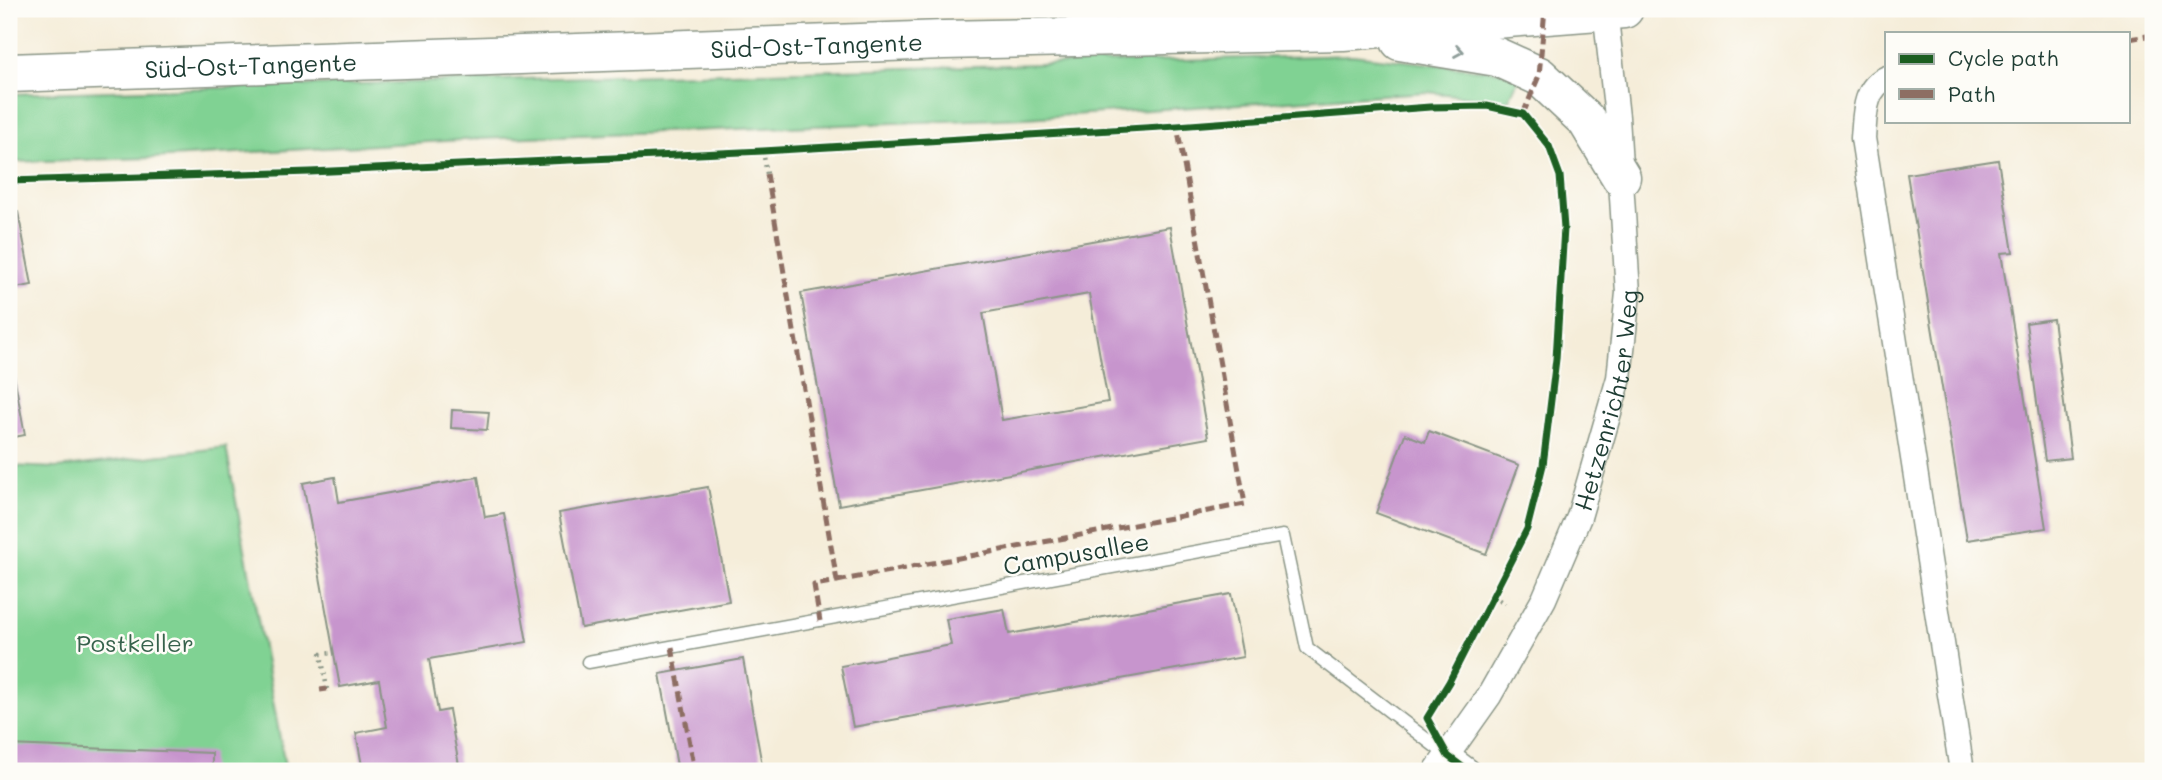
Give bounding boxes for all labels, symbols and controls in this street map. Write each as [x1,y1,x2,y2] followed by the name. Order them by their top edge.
[710,25,923,64] street label: Süd-Ost-Tangente
[1885,32,2130,122] legend
[1453,43,1465,58] one-way arrow
[1948,44,2058,71] text: Cycle path
[144,45,358,84] street label: Süd-Ost-Tangente
[1948,80,1995,107] text: Path
[1566,288,1644,514] street label: Hetzenrichter Weg
[1001,525,1151,581] street label: Campusallee
[76,627,194,658] park label: Postkeller

